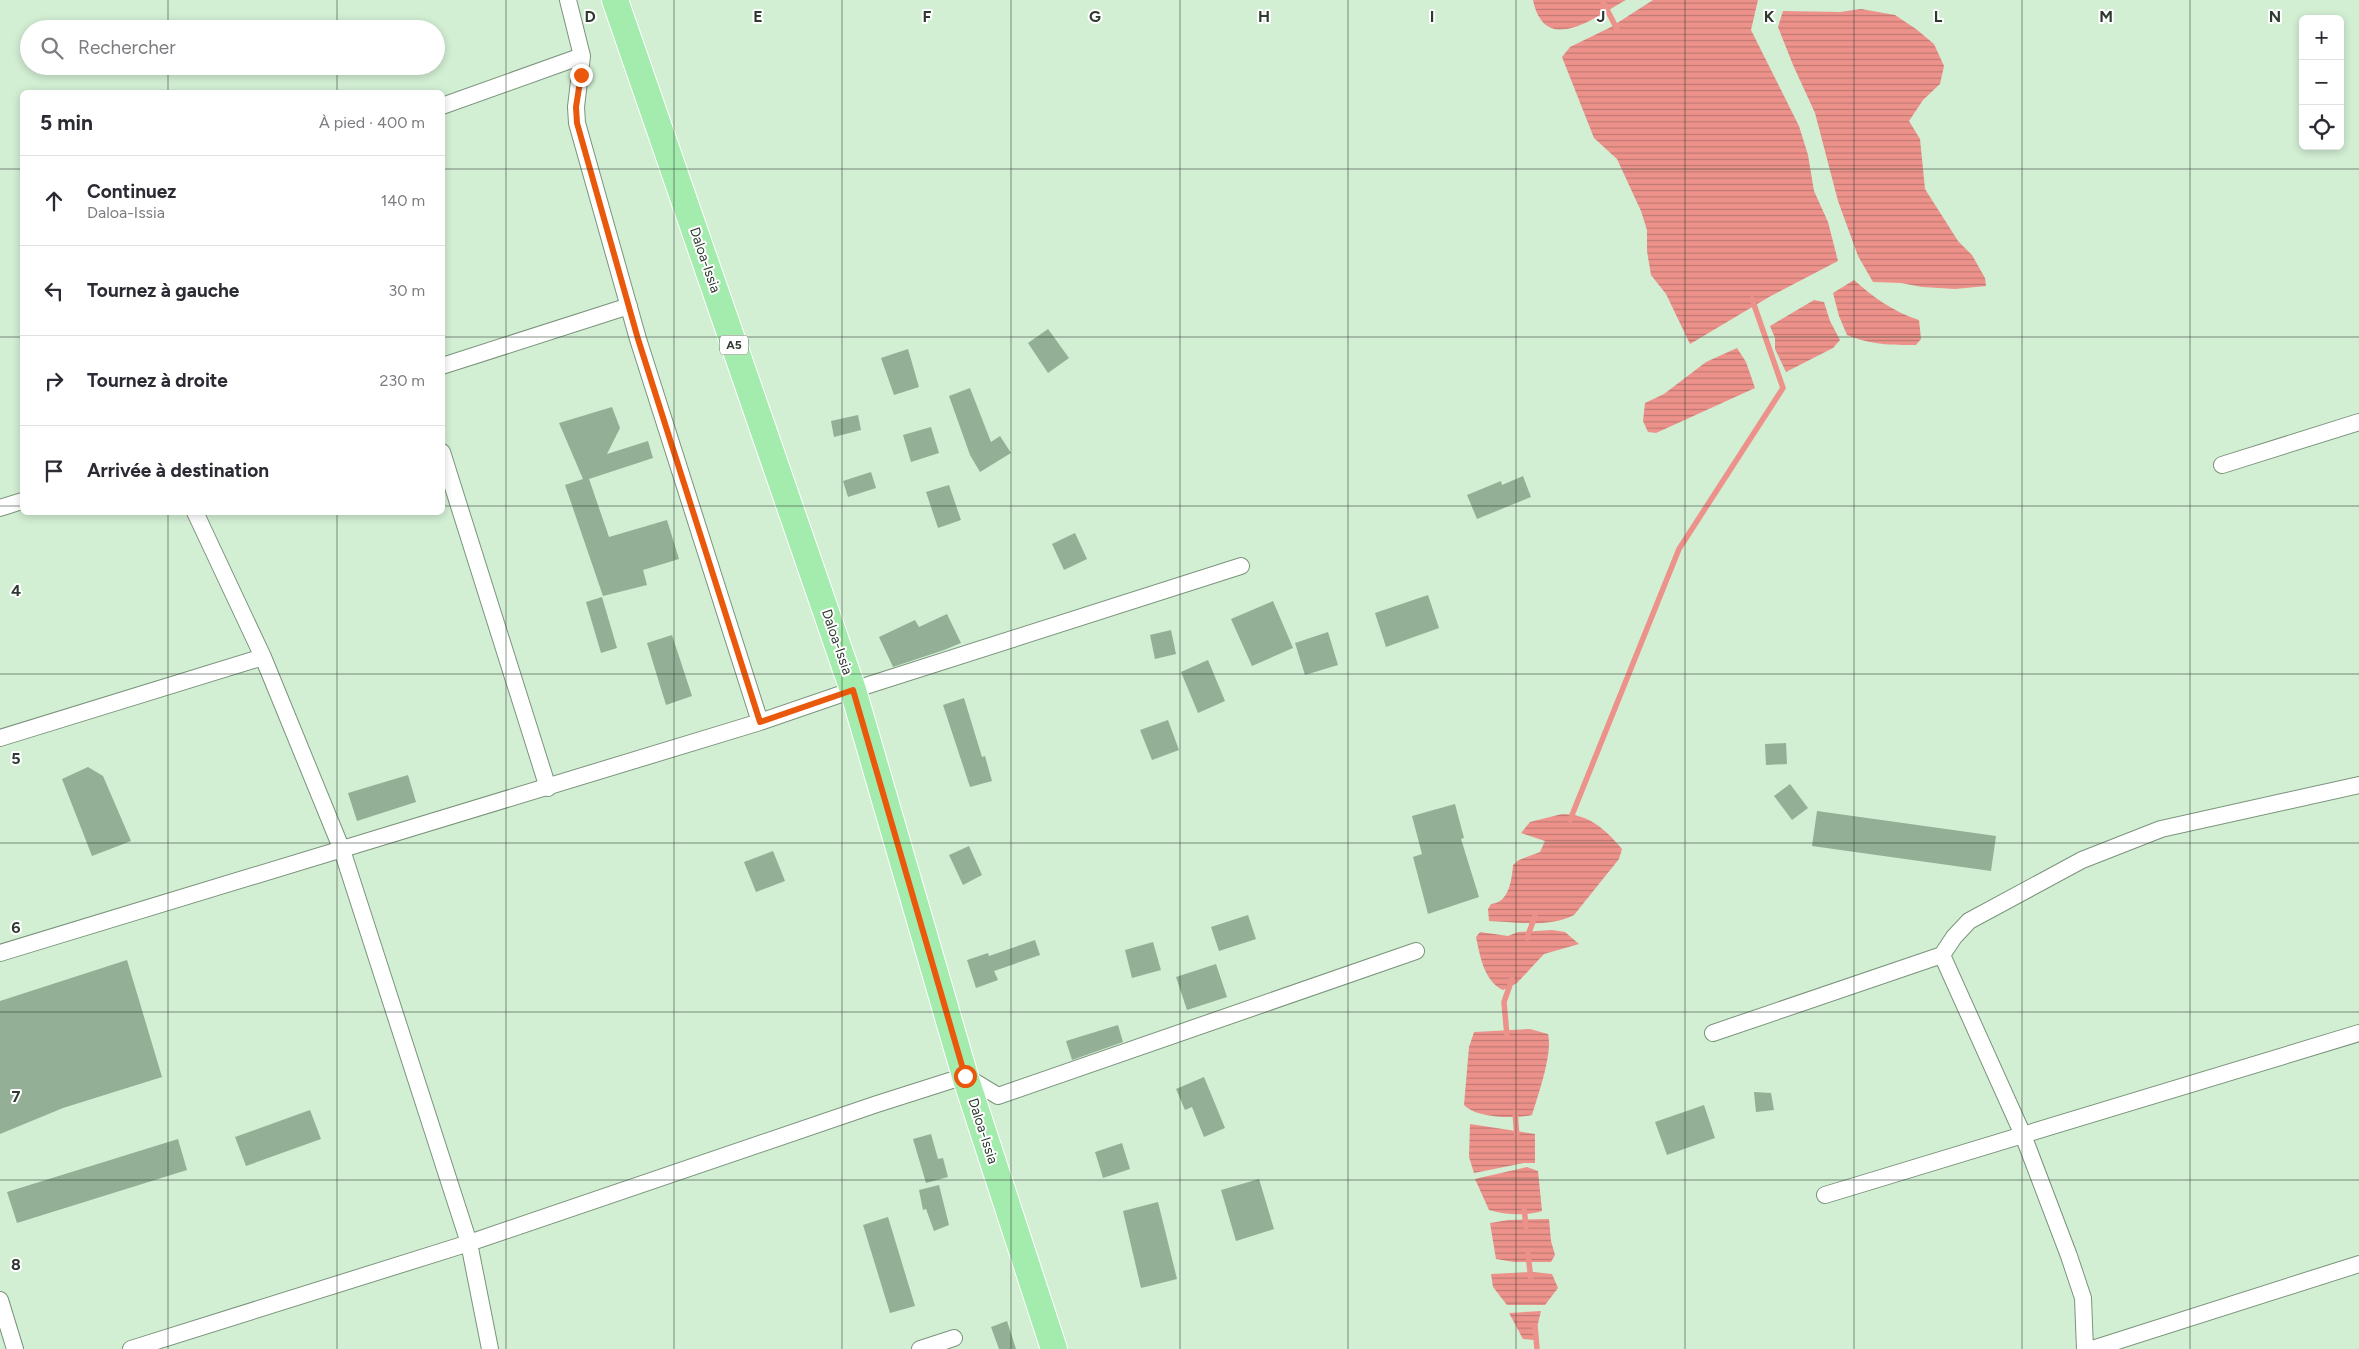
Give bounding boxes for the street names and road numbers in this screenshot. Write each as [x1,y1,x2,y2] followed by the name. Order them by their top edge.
[686,225,724,295] street label: Daloa-Issia
[720,336,748,354] road number: A5
[818,607,856,677] street label: Daloa-Issia
[964,1096,1002,1166] street label: Daloa-Issia

